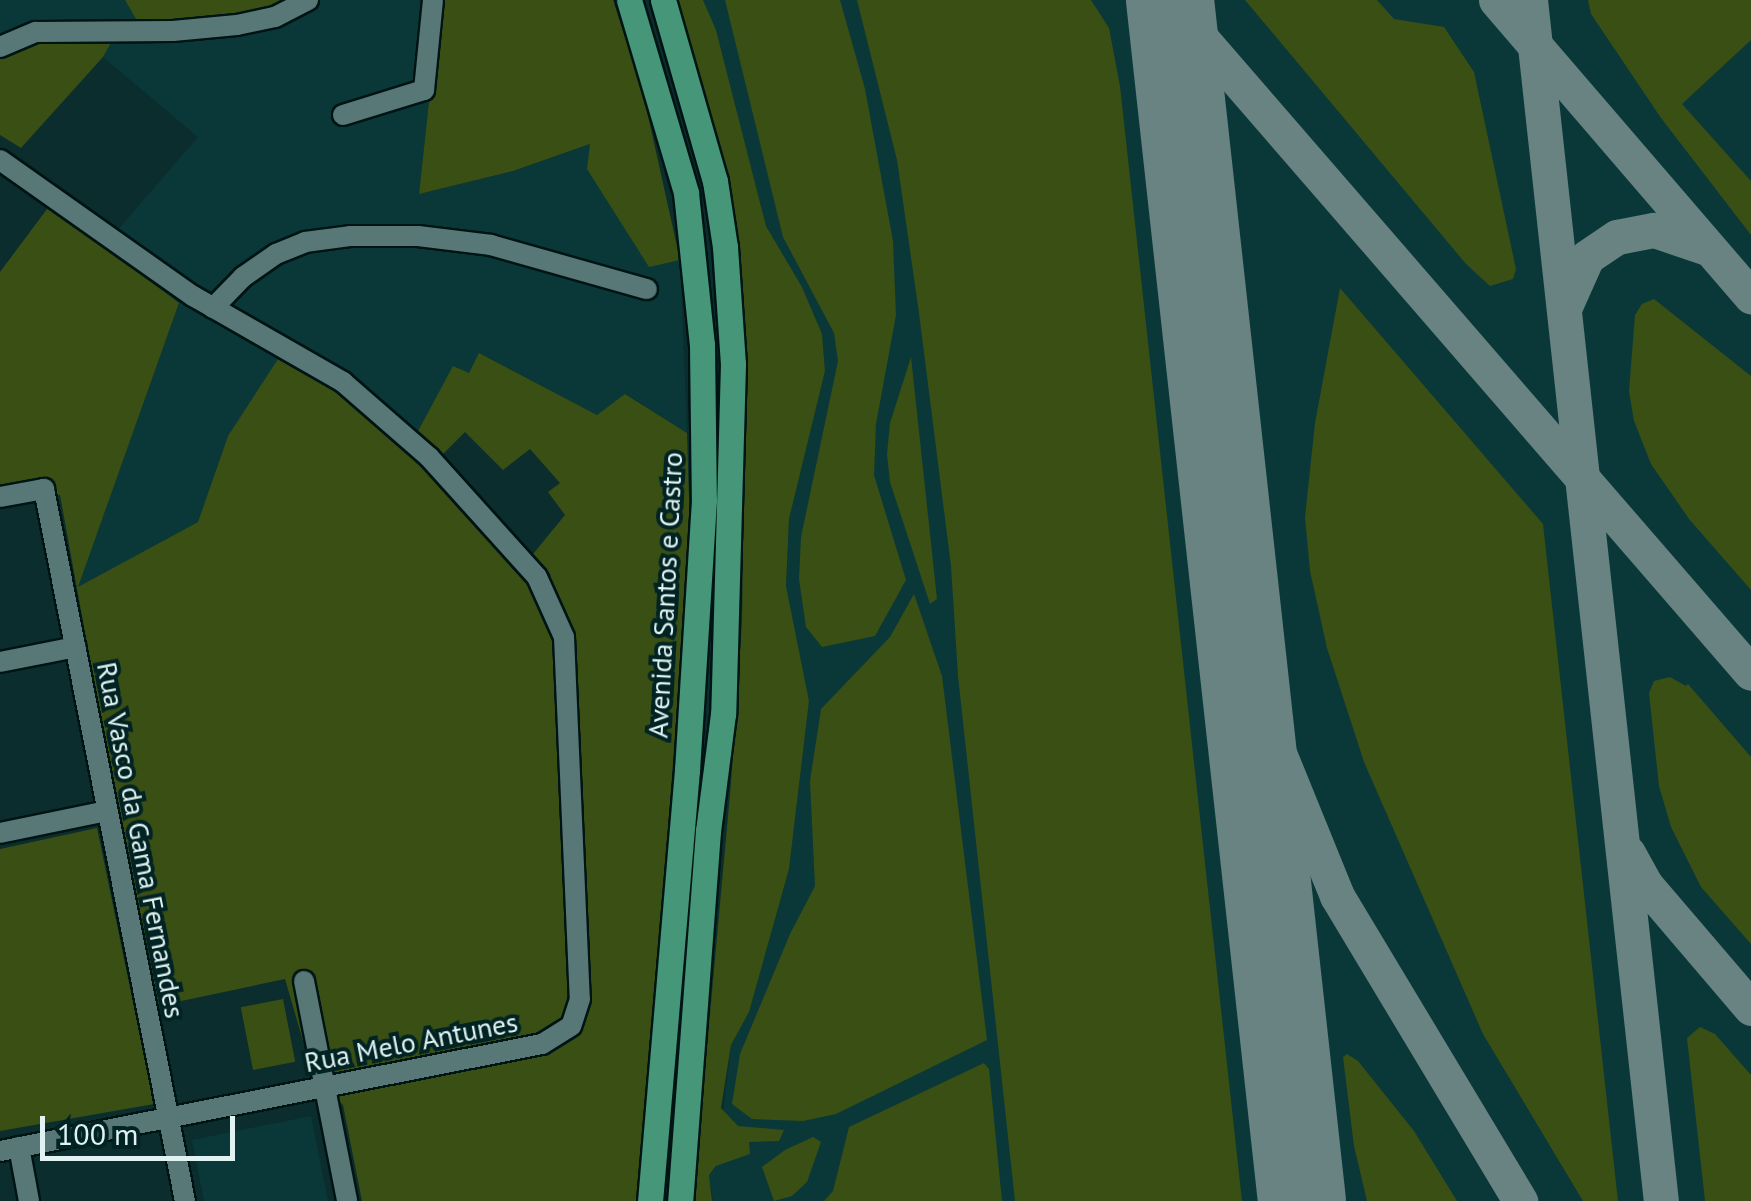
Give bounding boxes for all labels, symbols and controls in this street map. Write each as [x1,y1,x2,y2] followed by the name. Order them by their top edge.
[641,451,689,739] street label: Avenida Santos e Castro
[90,659,192,1021] street label: Rua Vasco da Gama Fernandes
[301,1005,521,1079] street label: Rua Melo Antunes
[45,1096,240,1158] scale bar
[57,1114,138,1153] text: 100 m

